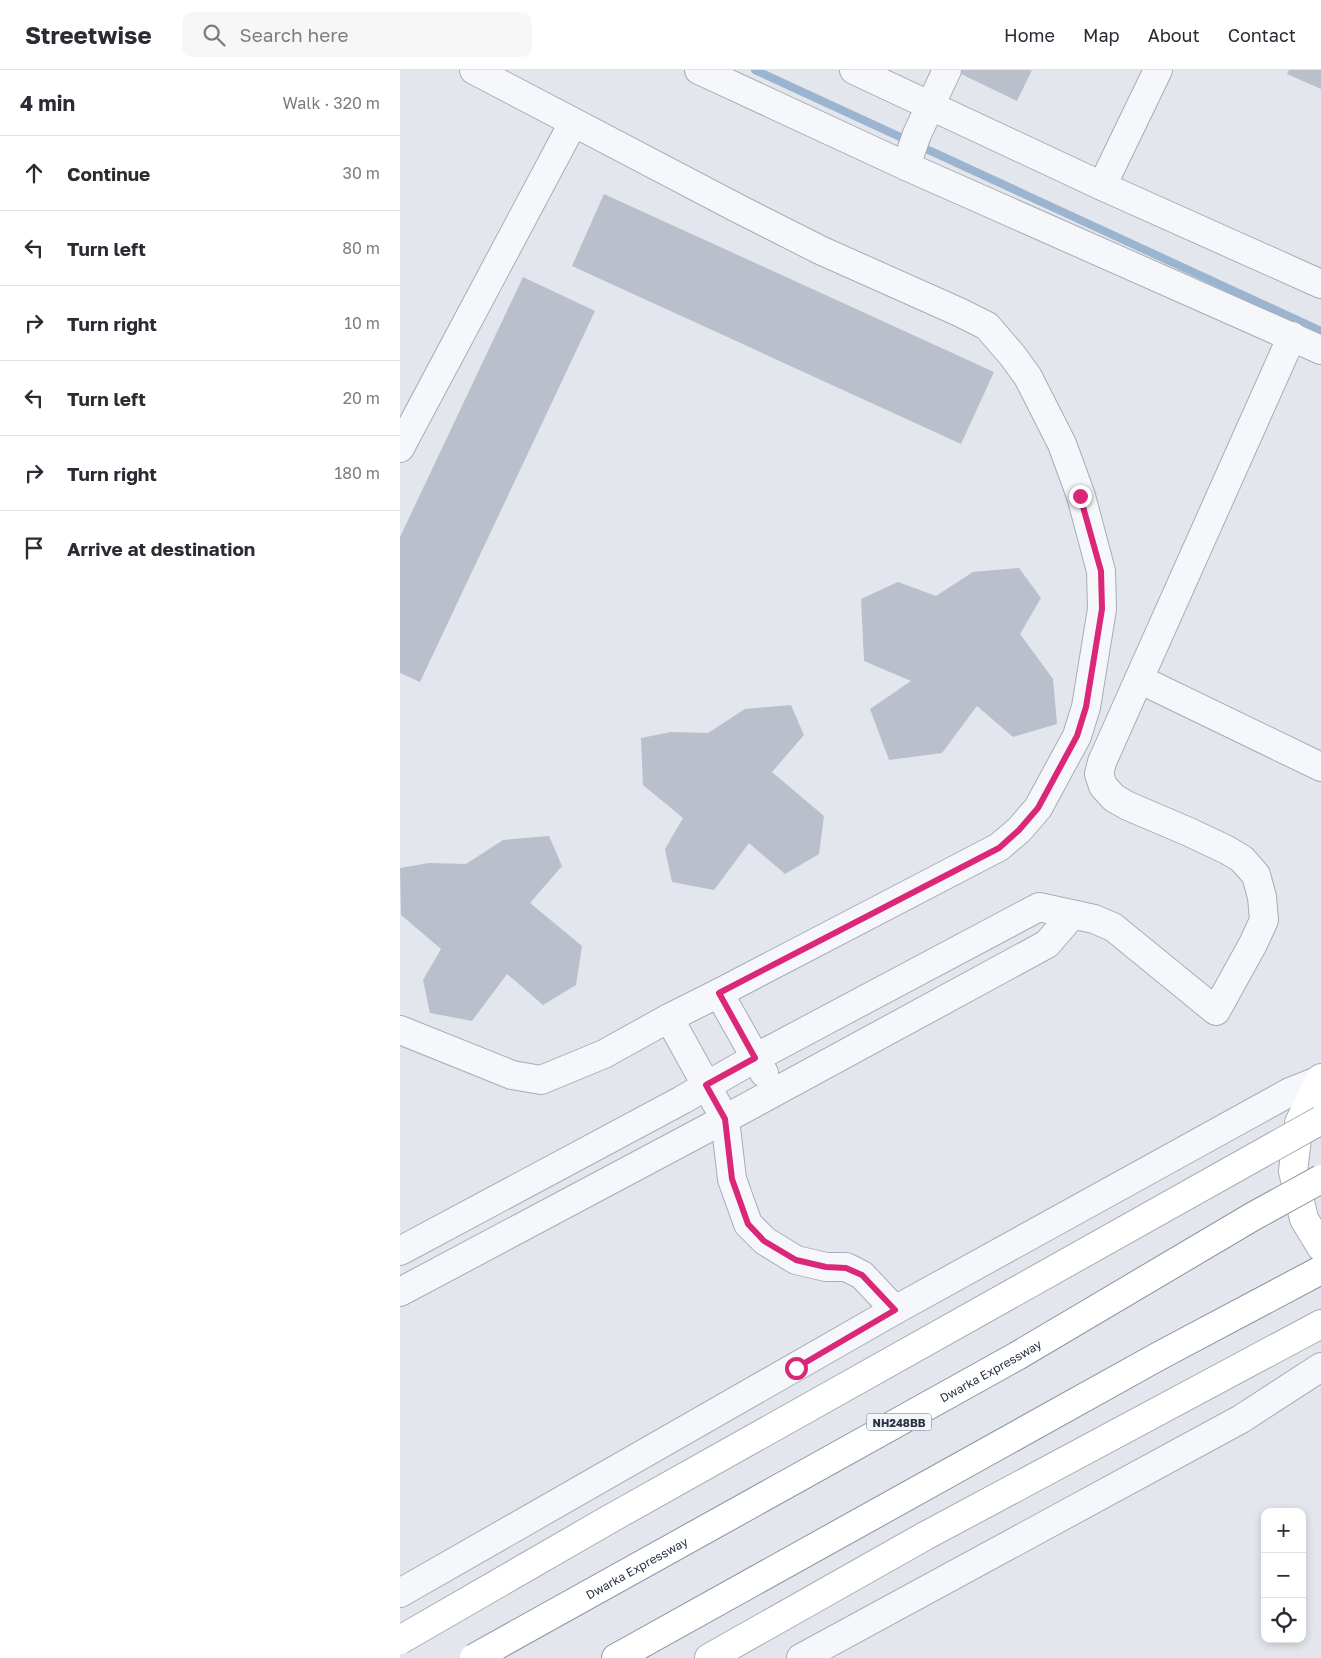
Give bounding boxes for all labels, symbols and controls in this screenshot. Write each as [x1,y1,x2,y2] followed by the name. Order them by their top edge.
[182,12,532,57] search box
[25,20,152,49] text: Streetwise
[200,21,228,49] icon: search
[240,23,348,46] text: Search here
[1004,24,1055,46] text: Home
[1083,24,1120,46] text: Map
[1148,24,1200,46] text: About
[1228,24,1296,46] text: Contact
[20,90,75,116] text: 4 min
[283,93,380,113] text: Walk · 320 m
[20,159,48,187] icon: ahead
[67,162,150,185] text: Continue
[343,163,380,183] text: 30 m
[20,234,48,262] icon: left
[67,237,146,260] text: Turn left
[342,238,380,258] text: 80 m
[20,309,48,337] icon: right
[67,312,157,335] text: Turn right
[344,313,380,333] text: 10 m
[20,384,48,412] icon: left
[67,387,146,410] text: Turn left
[343,388,380,408] text: 20 m
[20,459,48,487] icon: right
[67,462,157,485] text: Turn right
[334,463,380,483] text: 180 m
[1069,485,1092,508] route end
[20,534,48,562] icon: arrive
[67,537,255,560] text: Arrive at destination
[937,1336,1044,1405] street label: Dwarka Expressway
[785,1357,808,1380] route start
[866,1414,932,1430] road number: NH248BB
[1261,1508,1306,1643] map controls
[1261,1508,1306,1553] button: +
[583,1533,690,1602] street label: Dwarka Expressway
[1261,1553,1306,1598] button: −
[1261,1598,1306,1643] button: locate

